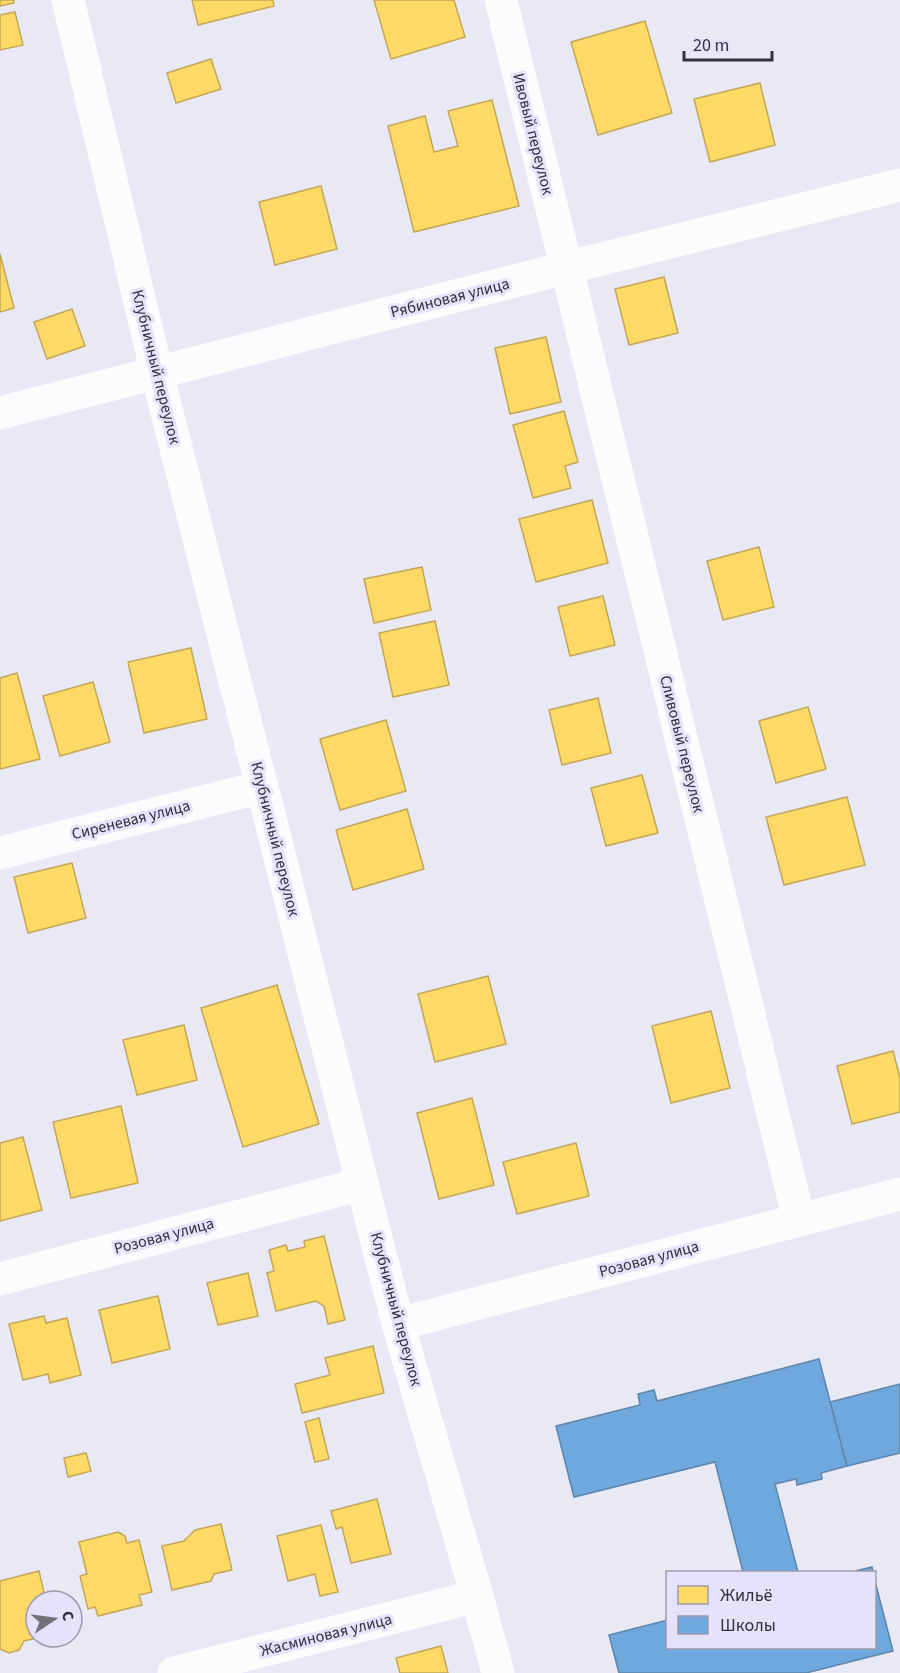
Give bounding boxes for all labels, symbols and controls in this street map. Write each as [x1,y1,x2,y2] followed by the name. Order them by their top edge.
[684,24,772,62] scale bar
[693,33,729,58] text: 20 m
[507,71,559,197] street label: Ивовый переулок
[388,273,512,323] street label: Рябиновая улица
[126,287,186,447] street label: Клубничный переулок
[654,673,710,815] street label: Сливовый переулок
[245,759,305,919] street label: Клубничный переулок
[69,795,193,845] street label: Сиреневая улица
[112,1212,216,1260] street label: Розовая улица
[365,1230,427,1389] street label: Клубничный переулок
[597,1235,701,1283] street label: Розовая улица
[666,1571,876,1649] legend
[720,1583,773,1608] text: Жильё
[24,1589,84,1649] north arrow
[258,1608,394,1662] street label: Жасминовая улица
[56,1609,79,1623] text: С
[720,1613,776,1638] text: Школы

